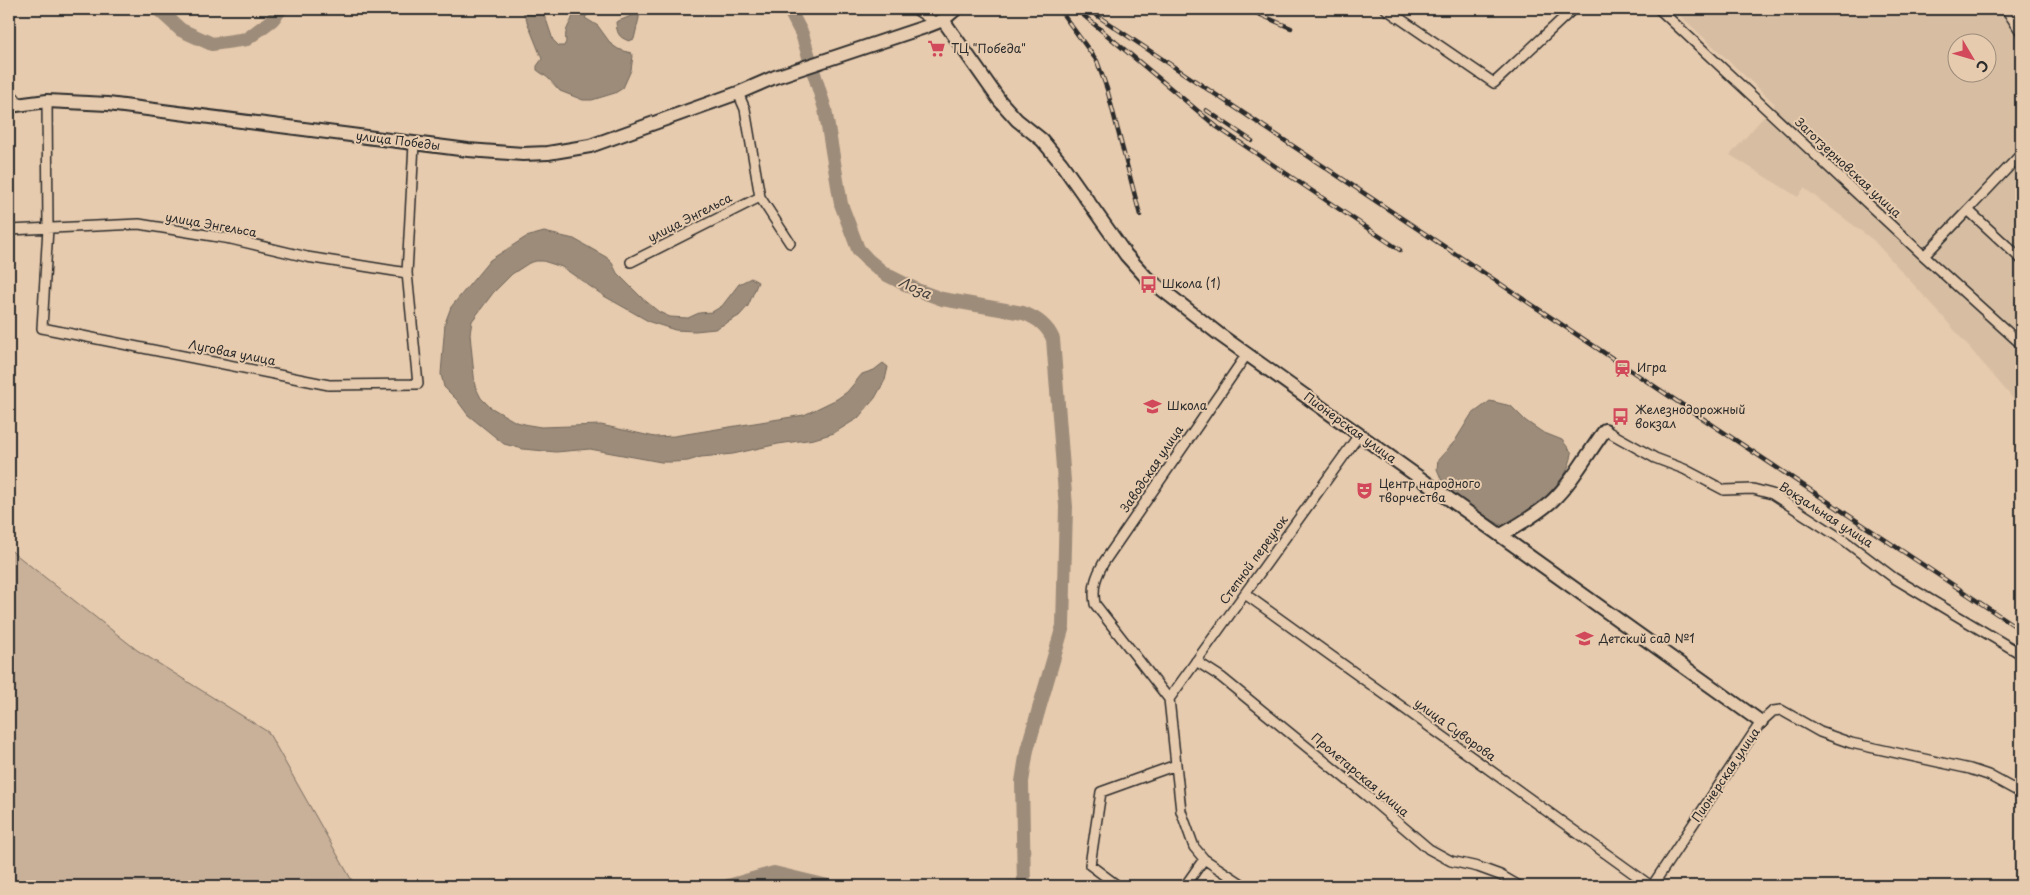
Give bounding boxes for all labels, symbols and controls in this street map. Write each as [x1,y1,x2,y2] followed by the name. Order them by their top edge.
[1948,32,1998,82] north arrow
[927,39,947,59] supermarket icon: ТЦ "Победа"
[951,39,1026,57] place label: ТЦ "Победа"
[1971,56,1994,77] text: С
[1792,113,1906,222] street label: Заготзерновская улица
[355,126,441,154] street label: улица Победы
[644,188,735,246] street label: улица Энгельса
[164,207,259,241] street label: улица Энгельса
[896,271,936,304] water label: Лоза
[1138,274,1158,294] bus stop icon: Школа (1)
[1162,274,1221,292] place label: Школа (1)
[187,335,278,369] street label: Луговая улица
[1613,358,1633,378] station icon: Игра
[1637,358,1667,376] place label: Игра
[1301,387,1401,467] street label: Пионерская улица
[1143,396,1163,416] school or university icon: Школа
[1167,396,1208,414] place label: Школа
[1635,400,1745,432] place label: Железнодорожный вокзал
[1611,407,1631,427] bus stop icon: Железнодорожный вокзал
[1115,421,1187,516] street label: Заводская улица
[1379,474,1481,506] place label: Центр народного творчества
[1776,477,1877,552] street label: Вокзальная улица
[1355,481,1375,501] theatre icon: Центр народного творчества
[1215,510,1292,608] street label: Степной переулок
[1575,629,1595,649] school or university icon: Детский сад №1
[1598,629,1695,647] place label: Детский сад №1
[1411,693,1500,765] street label: улица Суворова
[1687,723,1764,825] street label: Пионерская улица
[1308,728,1414,821] street label: Пролетарская улица

